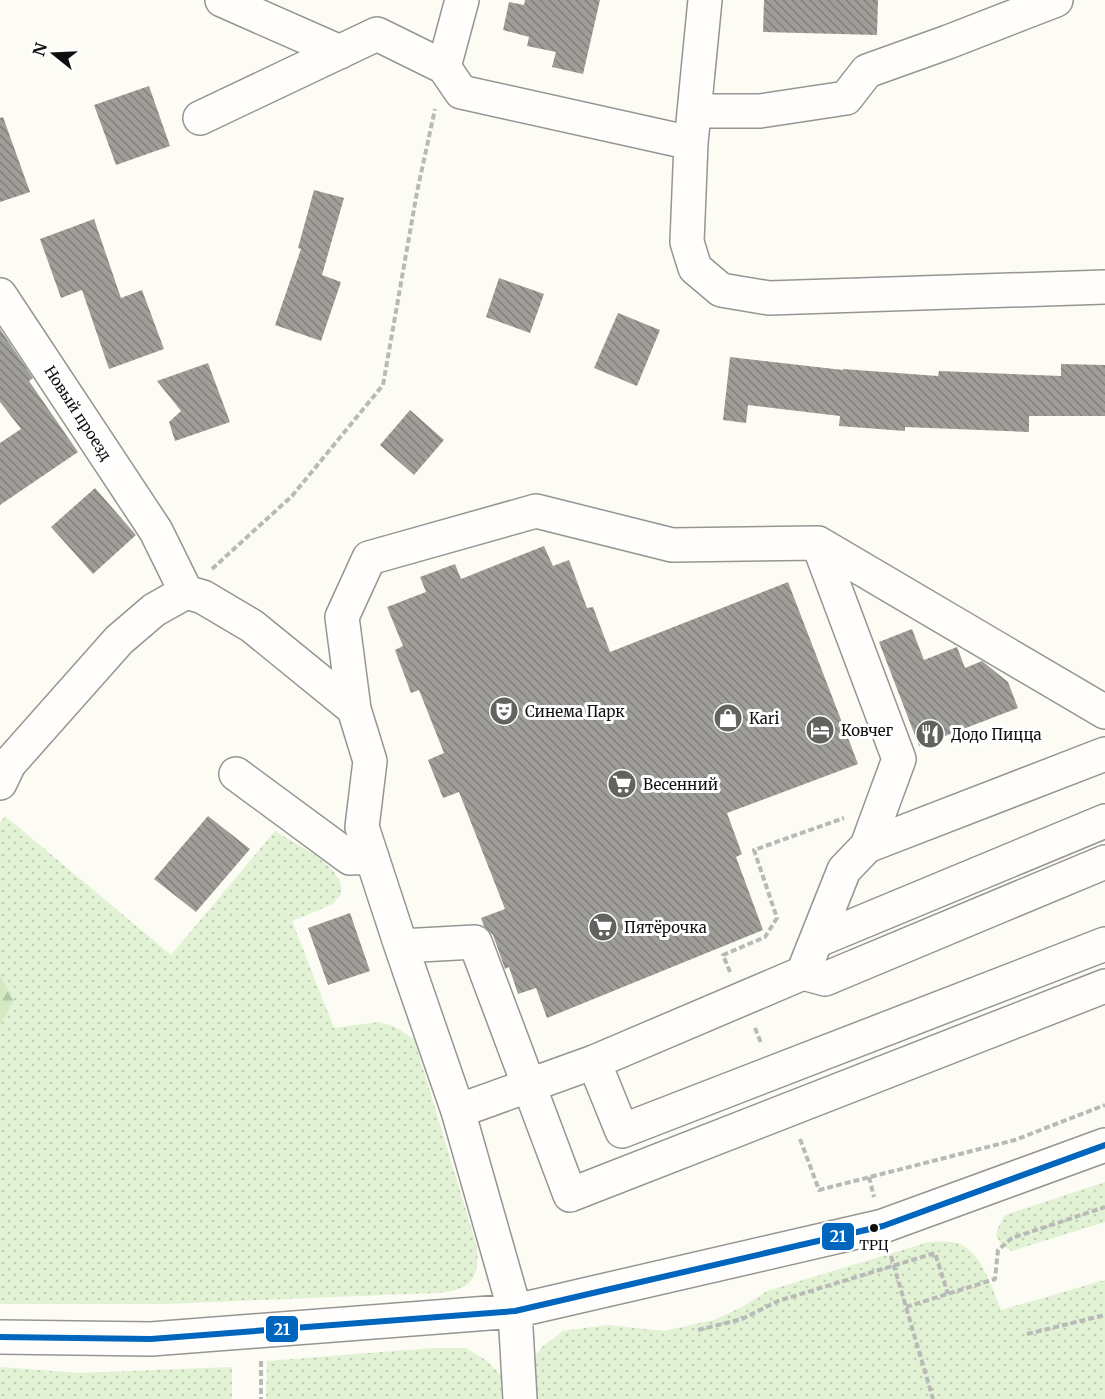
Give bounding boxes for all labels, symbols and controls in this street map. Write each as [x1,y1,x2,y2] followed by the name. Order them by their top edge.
[24,24,84,84] north arrow
[28,40,51,58] text: N
[40,362,116,464] street label: Новый проезд
[488,695,520,727] theatre icon: Синема Парк
[525,702,625,721] place label: Синема Парк
[712,702,744,734] shop icon: Kari
[749,709,780,728] place label: Kari
[804,714,836,746] hotel icon: Ковчег
[914,718,946,750] restaurant icon: Додо Пицца
[841,721,894,740] place label: Ковчег
[951,725,1042,744] place label: Додо Пицца
[606,768,638,800] supermarket icon: Весенний
[643,775,718,794] place label: Весенний
[587,911,619,943] supermarket icon: Пятёрочка
[624,918,707,937] place label: Пятёрочка
[821,1222,855,1251] line badge: 21
[868,1222,880,1234] marker: ТРЦ
[830,1226,847,1246] text: 21
[859,1236,889,1254] place label: ТРЦ
[265,1315,299,1343] line badge: 21
[274,1319,291,1339] text: 21

